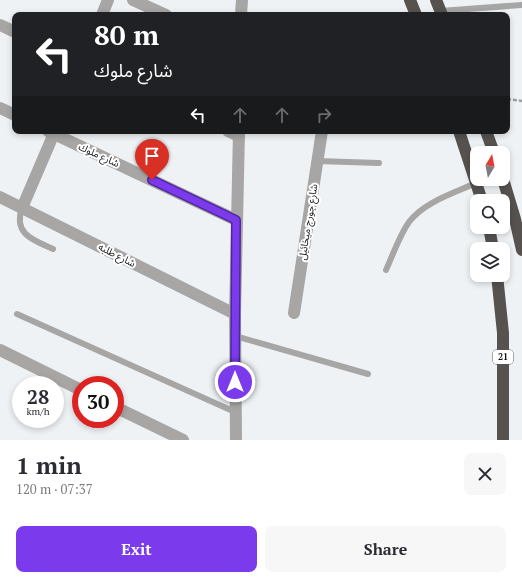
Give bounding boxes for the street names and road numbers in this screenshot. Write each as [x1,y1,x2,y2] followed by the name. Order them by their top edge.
[76,140,122,171] street label: شارع ملوك
[296,183,321,261] street label: شارع جورج ميخائيل
[96,240,138,271] street label: شارع طلبه
[493,350,513,364] road number: 21

